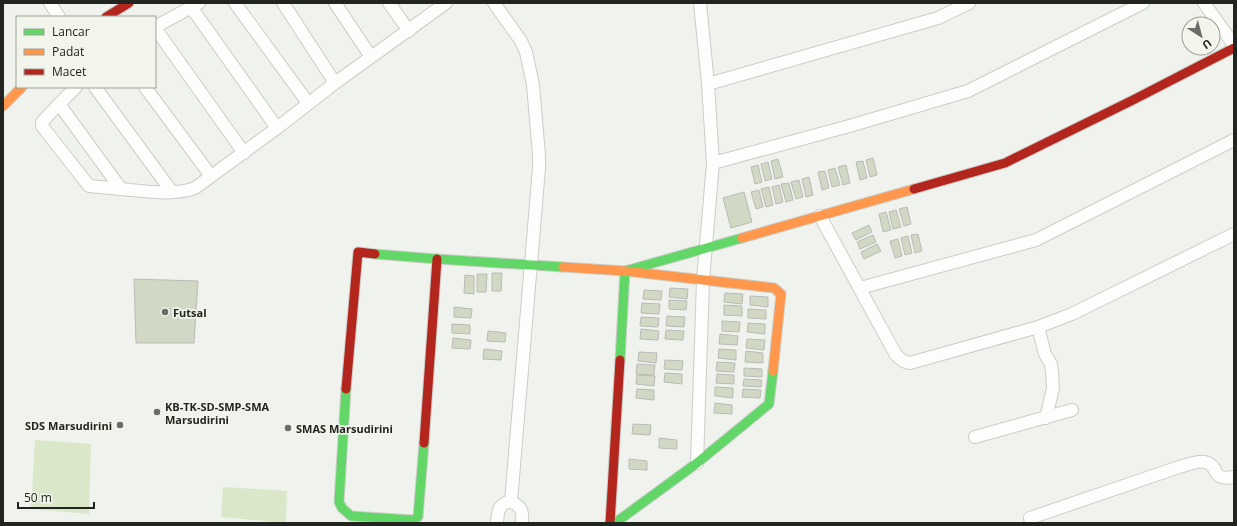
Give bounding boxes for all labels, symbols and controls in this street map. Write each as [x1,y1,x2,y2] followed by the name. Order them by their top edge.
[16,16,156,88] legend
[1181,16,1221,56] north arrow
[52,23,90,40] text: Lancar
[1199,36,1215,53] text: U
[52,43,84,60] text: Padat
[52,63,86,80] text: Macet
[173,305,207,320] place label: Futsal
[160,307,170,317] marker: Futsal
[165,399,269,427] place label: KB-TK-SD-SMP-SMA Marsudirini
[152,407,162,417] marker: KB-TK-SD-SMP-SMA Marsudirini
[25,418,112,433] place label: SDS Marsudirini
[115,420,125,430] marker: SDS Marsudirini
[296,421,393,436] place label: SMAS Marsudirini
[283,423,293,433] marker: SMAS Marsudirini
[18,484,94,510] scale bar
[24,489,52,506] text: 50 m

